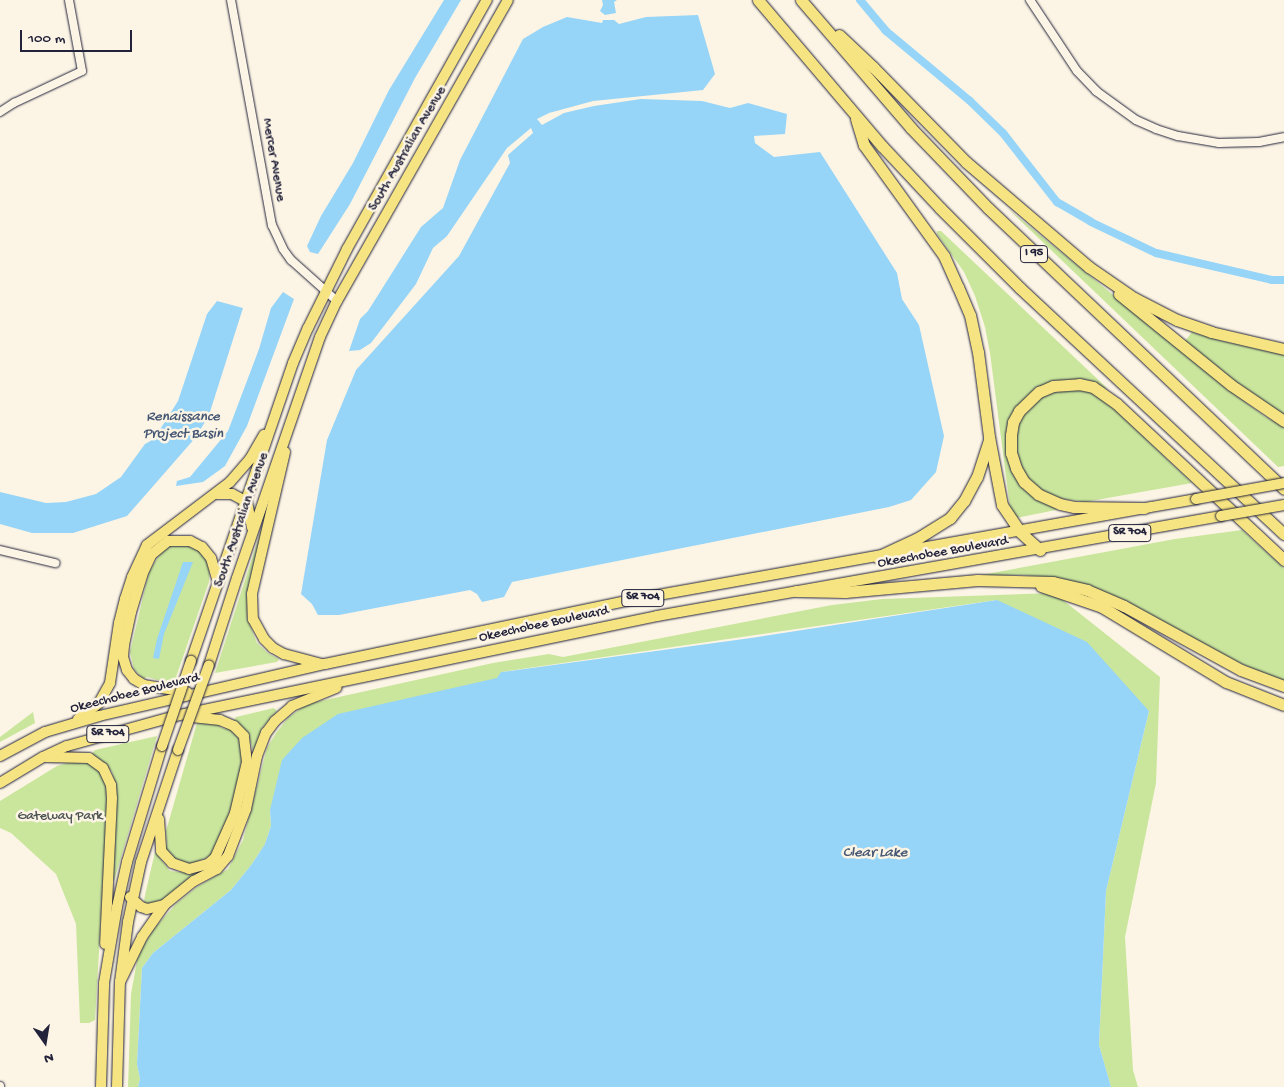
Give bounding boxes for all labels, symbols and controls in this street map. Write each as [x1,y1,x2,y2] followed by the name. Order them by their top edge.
[22,20,135,52] scale bar
[28,30,65,48] text: 100 m
[365,84,451,214] street label: South Australian Avenue
[257,117,289,203] street label: Mercer Avenue
[1019,244,1049,264] road number: I 95
[143,408,223,443] water label: Renaissance Project Basin
[211,450,273,590] street label: South Australian Avenue
[1108,524,1152,542] road number: SR 704
[876,533,1010,573] street label: Okeechobee Boulevard
[620,588,666,608] road number: SR 704
[478,603,610,647] street label: Okeechobee Boulevard
[69,670,201,718] street label: Okeechobee Boulevard
[86,724,130,744] road number: SR 704
[17,809,103,825] park label: Gateway Park
[843,845,907,863] water label: Clear Lake
[20,1017,70,1067] north arrow
[42,1048,55,1066] text: N

